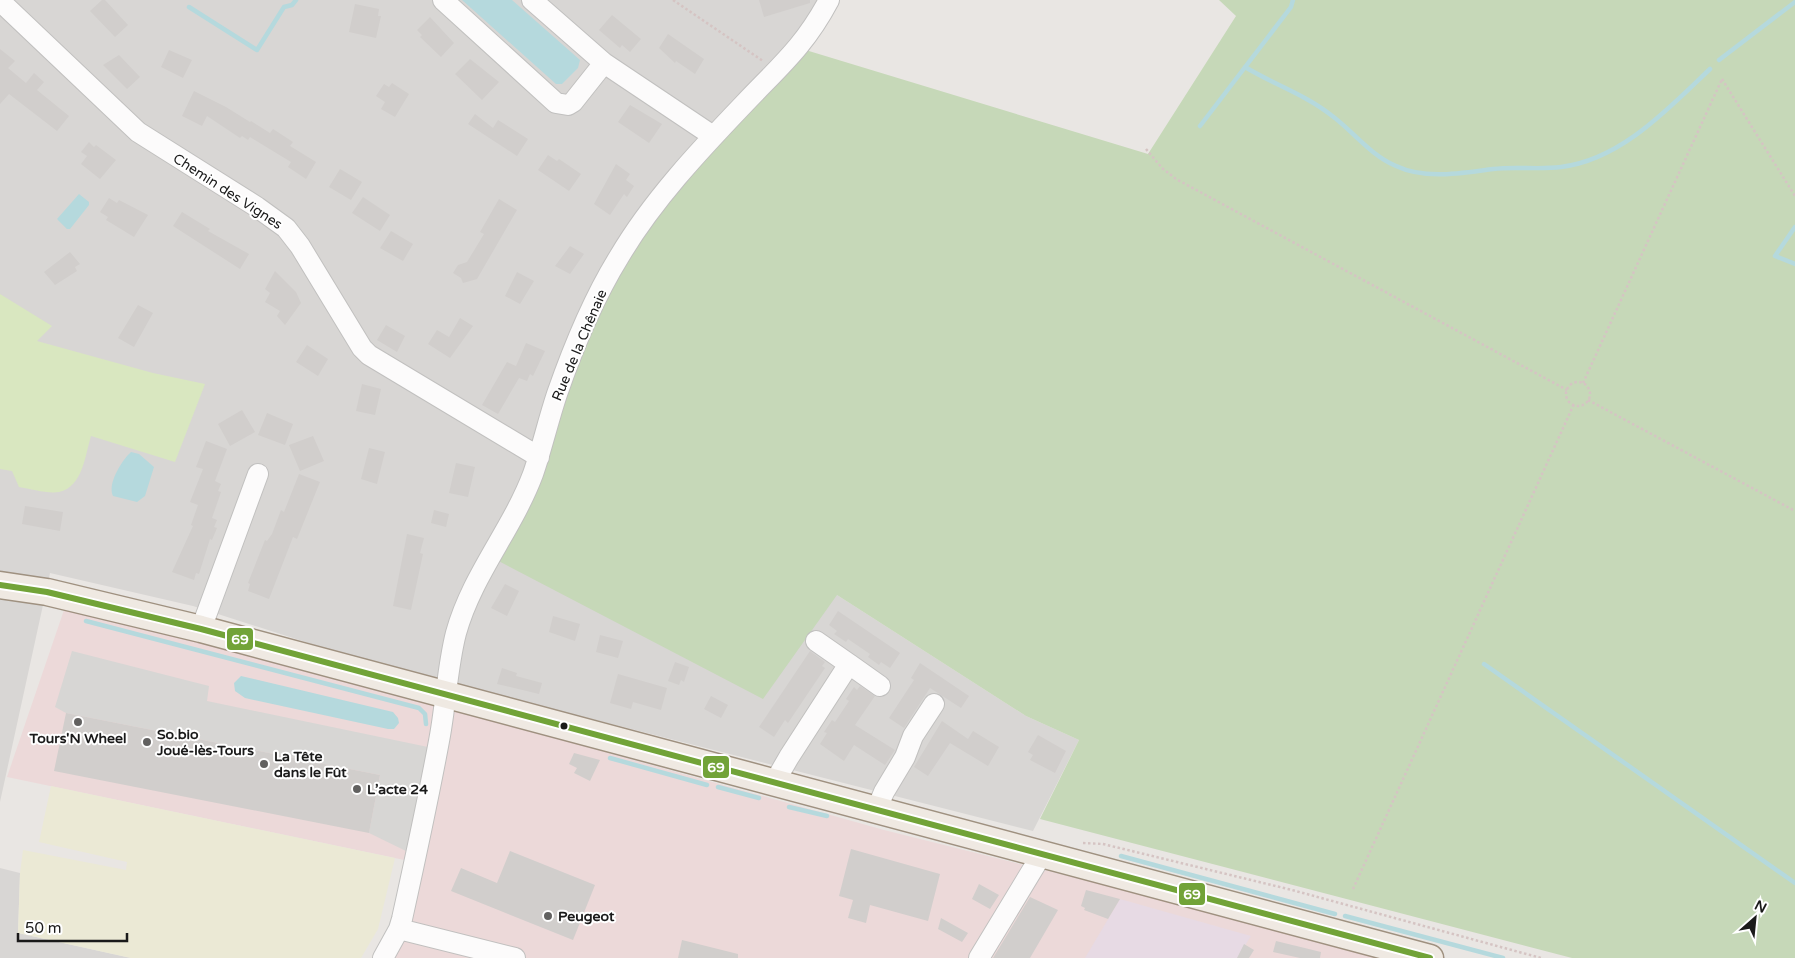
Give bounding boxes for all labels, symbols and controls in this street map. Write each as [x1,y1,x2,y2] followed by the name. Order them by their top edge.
[170,150,286,233] street label: Chemin des Vignes
[548,287,611,403] street label: Rue de la Chênaie
[226,627,254,651] line badge: 69
[231,631,249,648] text: 69
[72,716,84,728] marker: Tours'N Wheel
[559,721,569,731] unlabelled marker
[156,726,254,759] place label: So.bio Joué-lès-Tours
[29,730,126,747] place label: Tours'N Wheel
[141,736,153,748] marker: So.bio Joué-lès-Tours
[274,748,347,781] place label: La Tête dans le Fût
[702,755,730,779] line badge: 69
[258,758,270,770] marker: La Tête dans le Fût
[707,759,725,776] text: 69
[367,781,428,798] place label: L’acte 24
[351,783,363,795] marker: L’acte 24
[1178,882,1206,906] line badge: 69
[1183,886,1201,903] text: 69
[1730,893,1780,943] north arrow
[1752,897,1770,917] text: N
[558,908,615,925] place label: Peugeot
[18,910,126,942] scale bar
[542,910,554,922] marker: Peugeot
[25,919,62,937] text: 50 m

